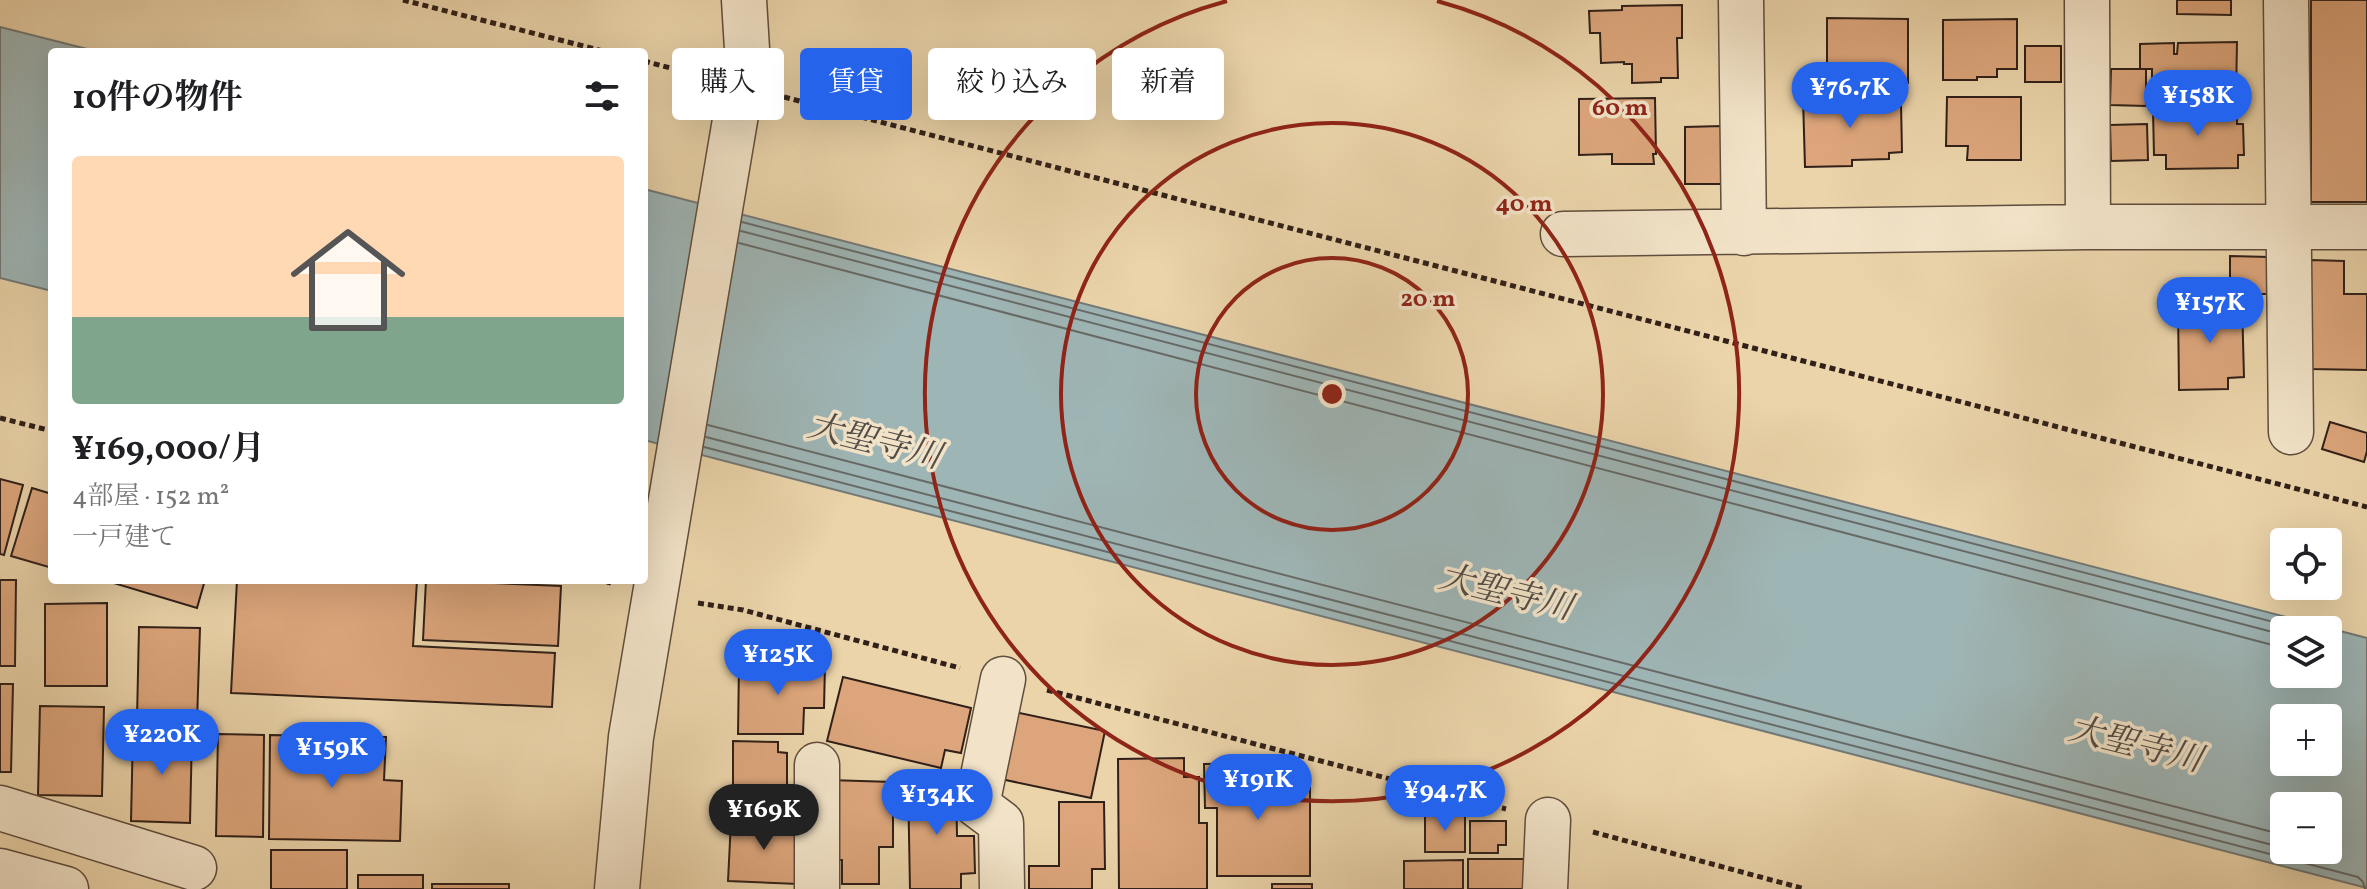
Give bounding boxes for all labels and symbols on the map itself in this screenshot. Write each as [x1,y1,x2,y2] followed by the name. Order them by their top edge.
[1785,62,1915,130] pin: ¥76.7K
[2142,70,2254,138] pin: ¥158K
[1592,92,1648,126] text: 60 m
[1496,188,1552,222] text: 40 m
[2154,277,2266,345] pin: ¥157K
[1400,283,1456,317] text: 20 m
[1318,380,1346,408] centre of rings
[802,404,950,484] water label: 大聖寺川
[1433,555,1581,635] water label: 大聖寺川
[722,629,834,697] pin: ¥125K
[2063,707,2211,787] water label: 大聖寺川
[106,709,218,777] pin: ¥220K
[276,722,388,790] pin: ¥159K
[1202,754,1314,822] pin: ¥191K
[1380,765,1510,833] pin: ¥94.7K
[881,769,993,837] pin: ¥134K
[708,784,820,852] pin: ¥169K

